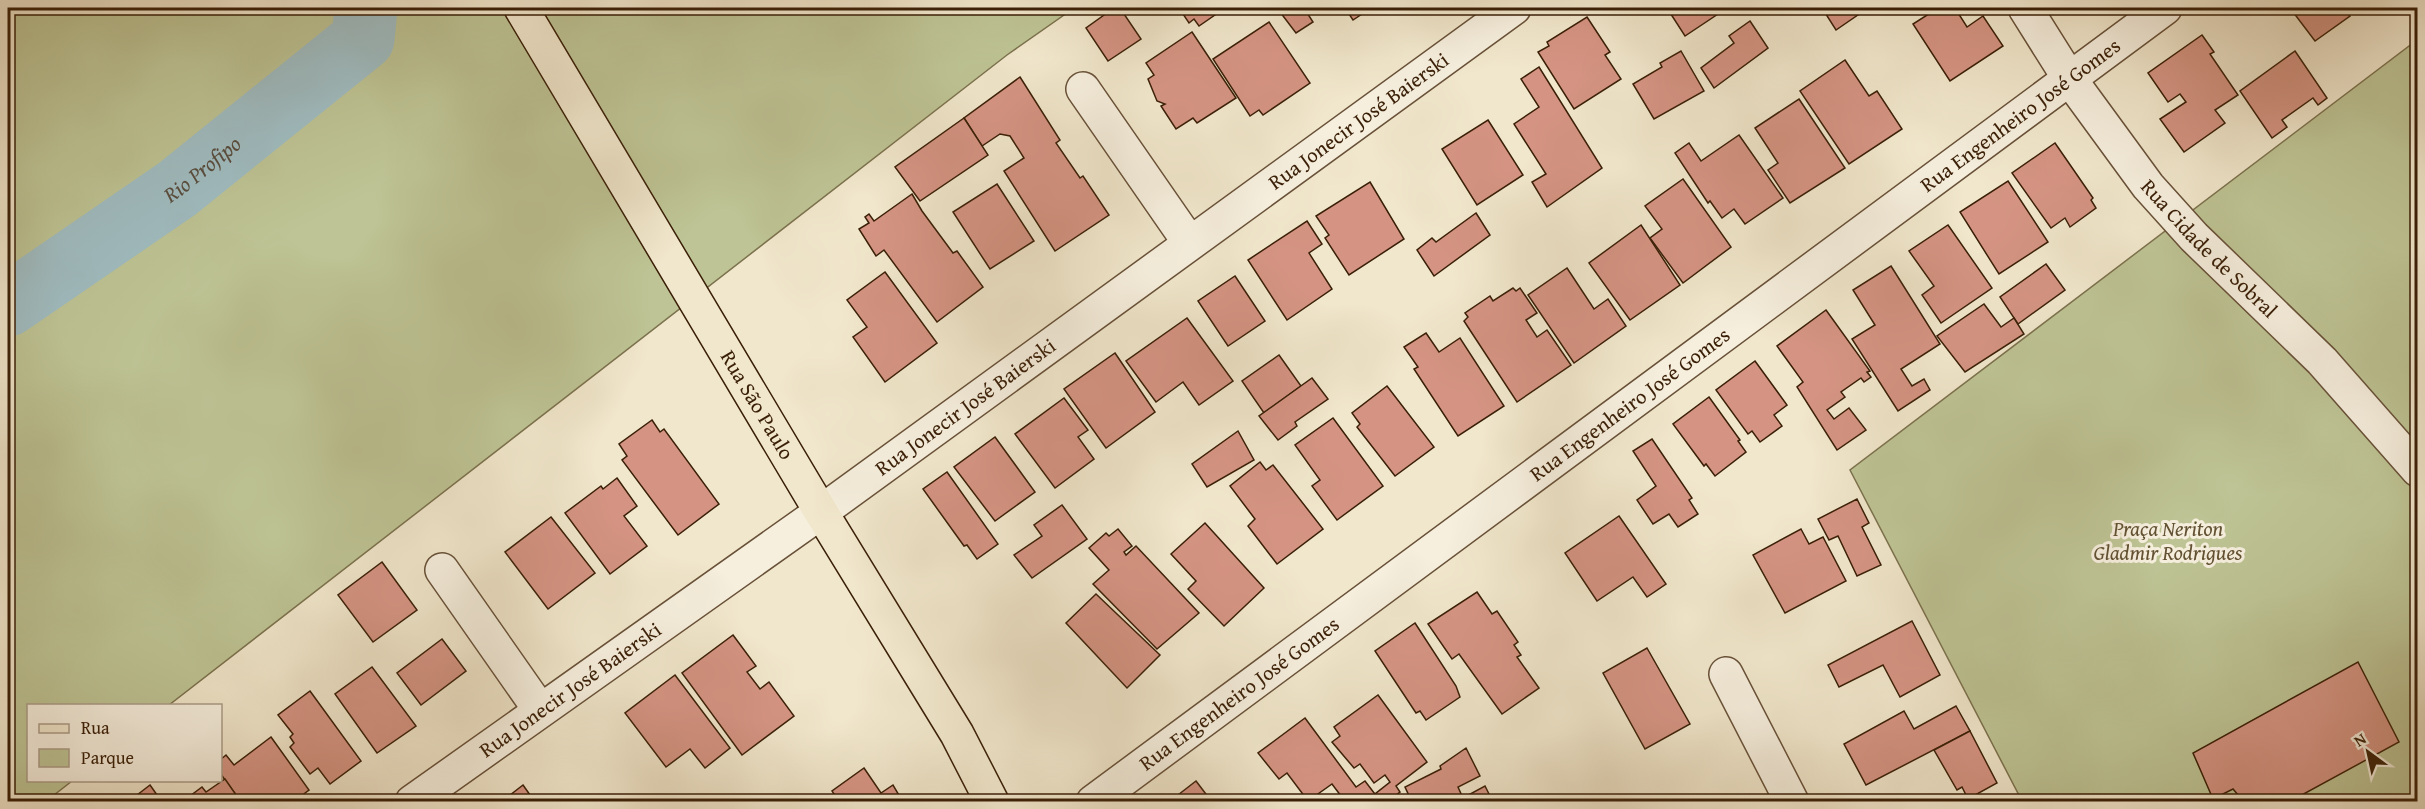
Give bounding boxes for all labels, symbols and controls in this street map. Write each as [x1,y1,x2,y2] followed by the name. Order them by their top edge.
[1913,30,2127,199] street label: Rua Engenheiro José Gomes
[1261,44,1455,197] street label: Rua Jonecir José Baierski
[156,128,248,211] water label: Rio Profipo
[2134,172,2285,325] street label: Rua Cidade de Sobral
[1523,319,1736,489] street label: Rua Engenheiro José Gomes
[868,330,1062,483] street label: Rua Jonecir José Baierski
[713,344,802,465] street label: Rua São Paulo
[2094,513,2243,568] park label: Praça Neriton Gladmir Rodrigues
[1132,609,1346,778] street label: Rua Engenheiro José Gomes
[473,614,667,765] street label: Rua Jonecir José Baierski
[27,704,222,782] legend
[81,714,110,741] text: Rua
[2338,722,2398,782] north arrow
[2349,726,2371,752] text: N
[81,744,134,771] text: Parque

